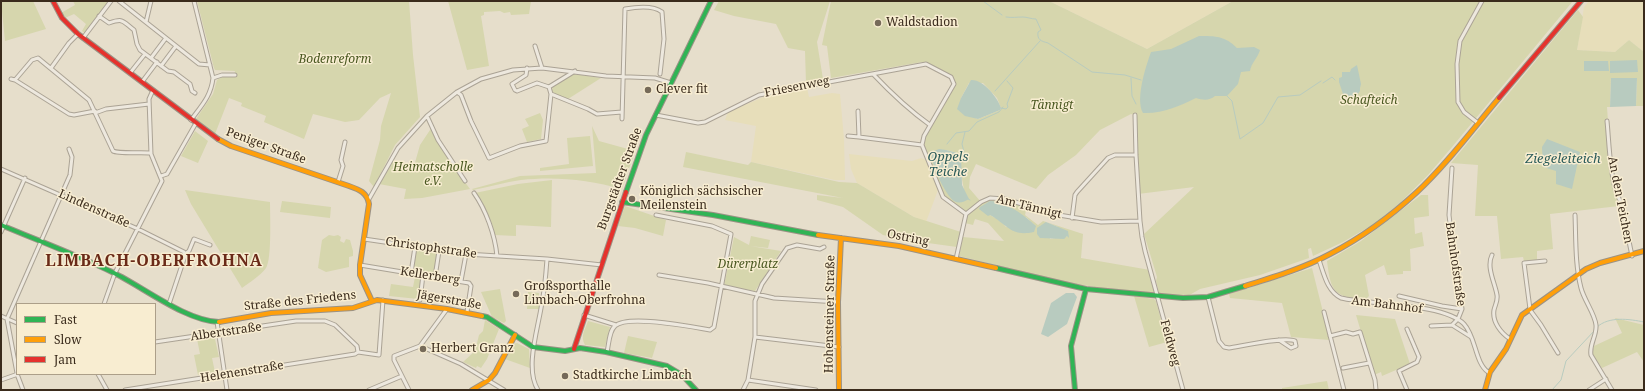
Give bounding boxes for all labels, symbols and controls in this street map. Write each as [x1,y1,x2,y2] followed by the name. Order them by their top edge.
[886,16,958,30] place label: Waldstadion
[873,18,883,28] marker: Waldstadion
[298,53,372,67] park label: Bodenreform
[763,74,831,100] street label: Friesenweg
[656,83,708,97] place label: Clever fit
[643,85,653,95] marker: Clever fit
[1340,94,1398,108] park label: Schafteich
[1030,99,1074,113] park label: Tännigt
[224,125,308,167] street label: Peniger Straße
[595,126,645,232] street label: Burgstädter Straße
[927,149,969,180] water label: Oppels Teiche
[1525,151,1601,167] water label: Ziegeleiteich
[1604,155,1636,245] street label: An den Teichen
[393,161,473,189] park label: Heimatscholle e.V.
[640,185,763,213] place label: Königlich sächsischer Meilenstein
[56,187,132,231] street label: Lindenstraße
[995,192,1063,222] street label: Am Tännigt
[627,194,637,204] marker: Königlich sächsischer Meilenstein
[1442,221,1468,307] street label: Bahnhofstraße
[886,227,930,249] street label: Ostring
[384,234,478,262] street label: Christophstraße
[45,251,263,271] district label: LIMBACH-OBERFROHNA
[822,255,838,373] street label: Hohensteiner Straße
[718,258,778,272] park label: Dürerplatz
[399,264,461,288] street label: Kellerberg
[524,280,645,308] place label: Großsporthalle Limbach-Oberfrohna
[415,287,483,313] street label: Jägerstraße
[243,288,357,314] street label: Straße des Friedens
[511,289,521,299] marker: Großsporthalle Limbach-Oberfrohna
[1350,293,1424,317] street label: Am Bahnhof
[16,303,156,375] legend
[54,311,77,328] text: Fast
[1157,318,1183,368] street label: Feldweg
[189,320,263,344] street label: Albertstraße
[54,331,82,348] text: Slow
[431,342,514,356] place label: Herbert Granz
[418,344,428,354] marker: Herbert Granz
[54,351,76,368] text: Jam
[199,358,285,386] street label: Helenenstraße
[573,369,692,383] place label: Stadtkirche Limbach
[560,371,570,381] marker: Stadtkirche Limbach

